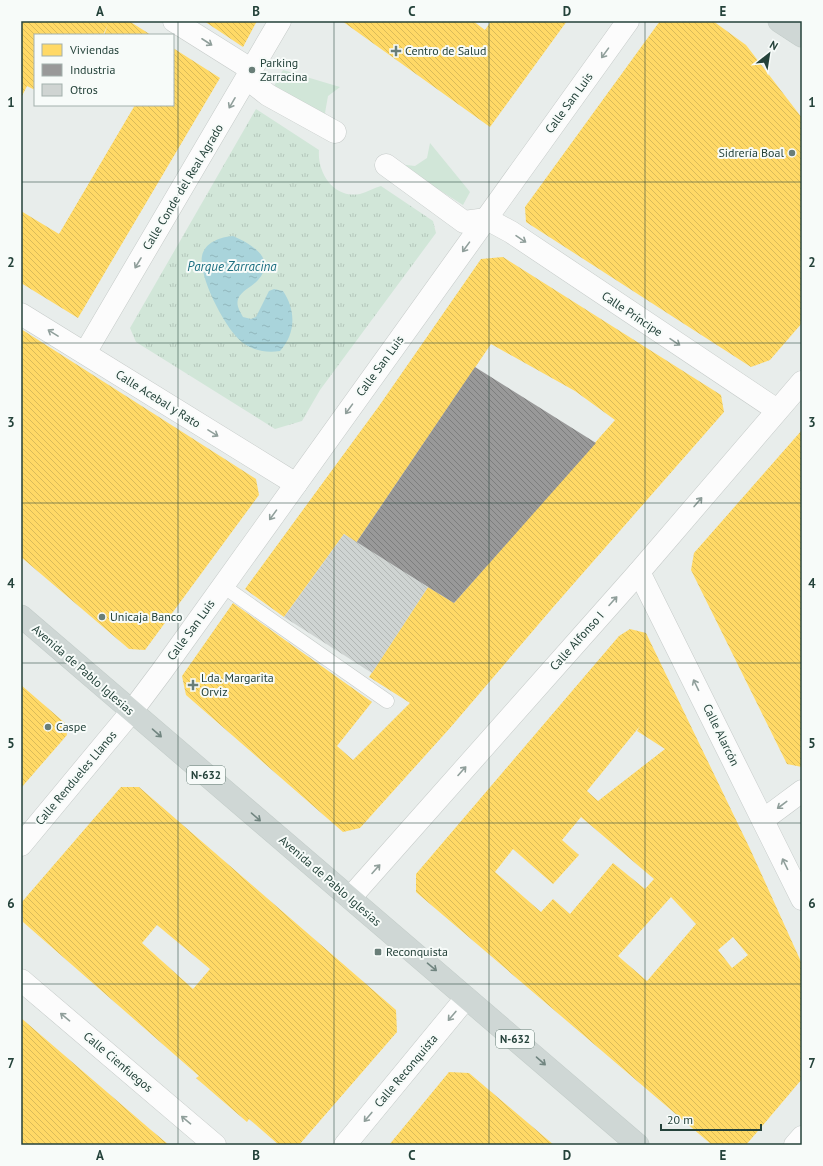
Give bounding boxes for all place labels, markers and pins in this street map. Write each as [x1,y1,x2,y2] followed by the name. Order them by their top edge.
[405,43,486,58] place label: Centro de Salud
[390,45,402,57] marker: Centro de Salud
[260,55,308,84] place label: Parking Zarracina
[247,65,257,75] marker: Parking Zarracina
[718,145,784,160] place label: Sidrería Boal
[787,148,797,158] marker: Sidrería Boal
[110,609,182,624] place label: Unicaja Banco
[97,612,107,622] marker: Unicaja Banco
[201,670,274,699] place label: Lda. Margarita Orviz
[188,680,198,690] marker: Lda. Margarita Orviz
[56,719,86,734] place label: Caspe
[43,722,53,732] marker: Caspe
[386,944,448,959] place label: Reconquista
[373,947,383,957] marker: Reconquista

